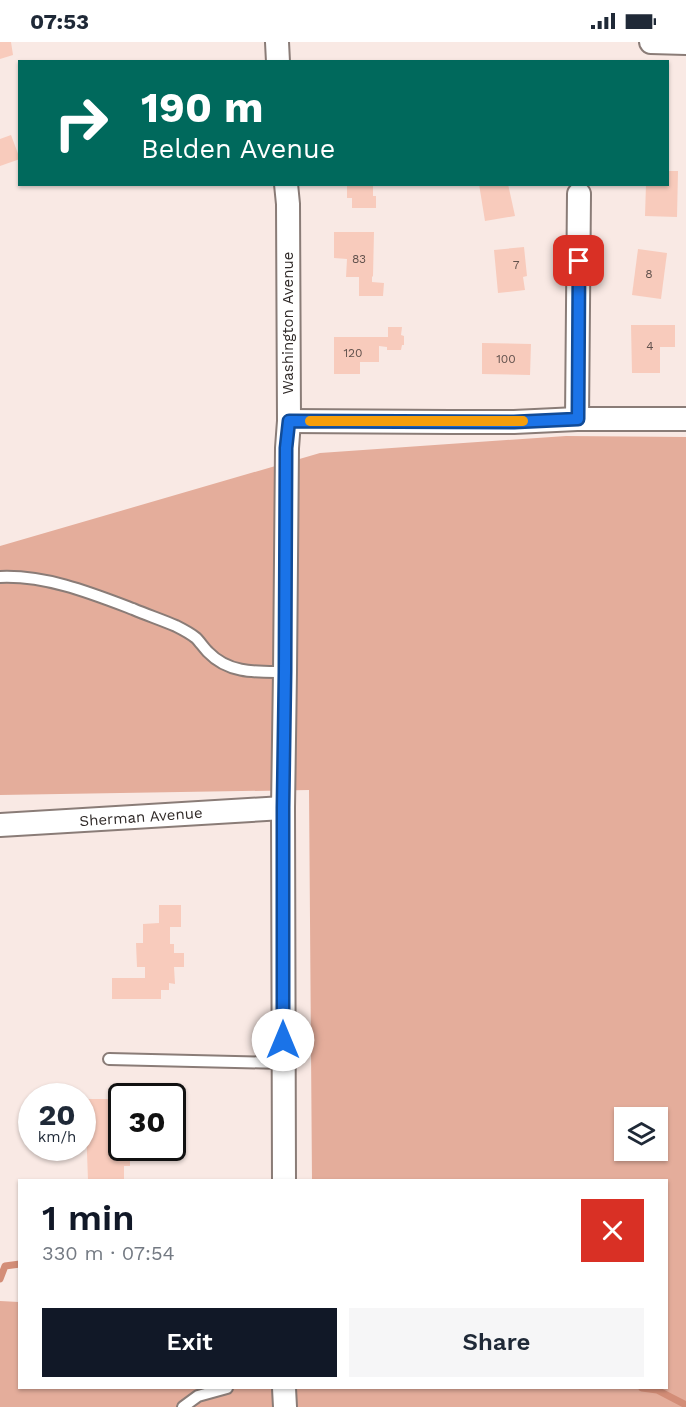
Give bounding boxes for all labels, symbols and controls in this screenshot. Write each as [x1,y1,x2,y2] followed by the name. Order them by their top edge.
[30,9,89,34] text: 07:53
[141,83,264,132] text: 190 m
[42,84,120,162] icon: right
[141,133,335,165] text: Belden Avenue
[553,235,604,286] pin
[562,244,595,277] icon: arrive
[279,252,297,394] street label: Washington Avenue
[352,252,366,266] house number: 83
[513,258,520,272] house number: 7
[645,267,653,281] house number: 8
[646,339,654,353] house number: 4
[343,346,363,360] house number: 120
[496,352,516,366] house number: 100
[79,804,203,830] street label: Sherman Avenue
[251,1008,315,1072] position arrow
[108,1083,186,1161] speed limit sign: 30
[38,1097,76,1132] text: 20
[614,1107,668,1161] map controls
[614,1107,668,1161] button: layers
[38,1128,76,1146] text: km/h
[42,1197,134,1239] text: 1 min
[581,1199,644,1262] button: close
[42,1241,175,1265] text: 330 m · 07:54
[42,1308,337,1377] button: Exit
[349,1308,644,1377] button: Share

